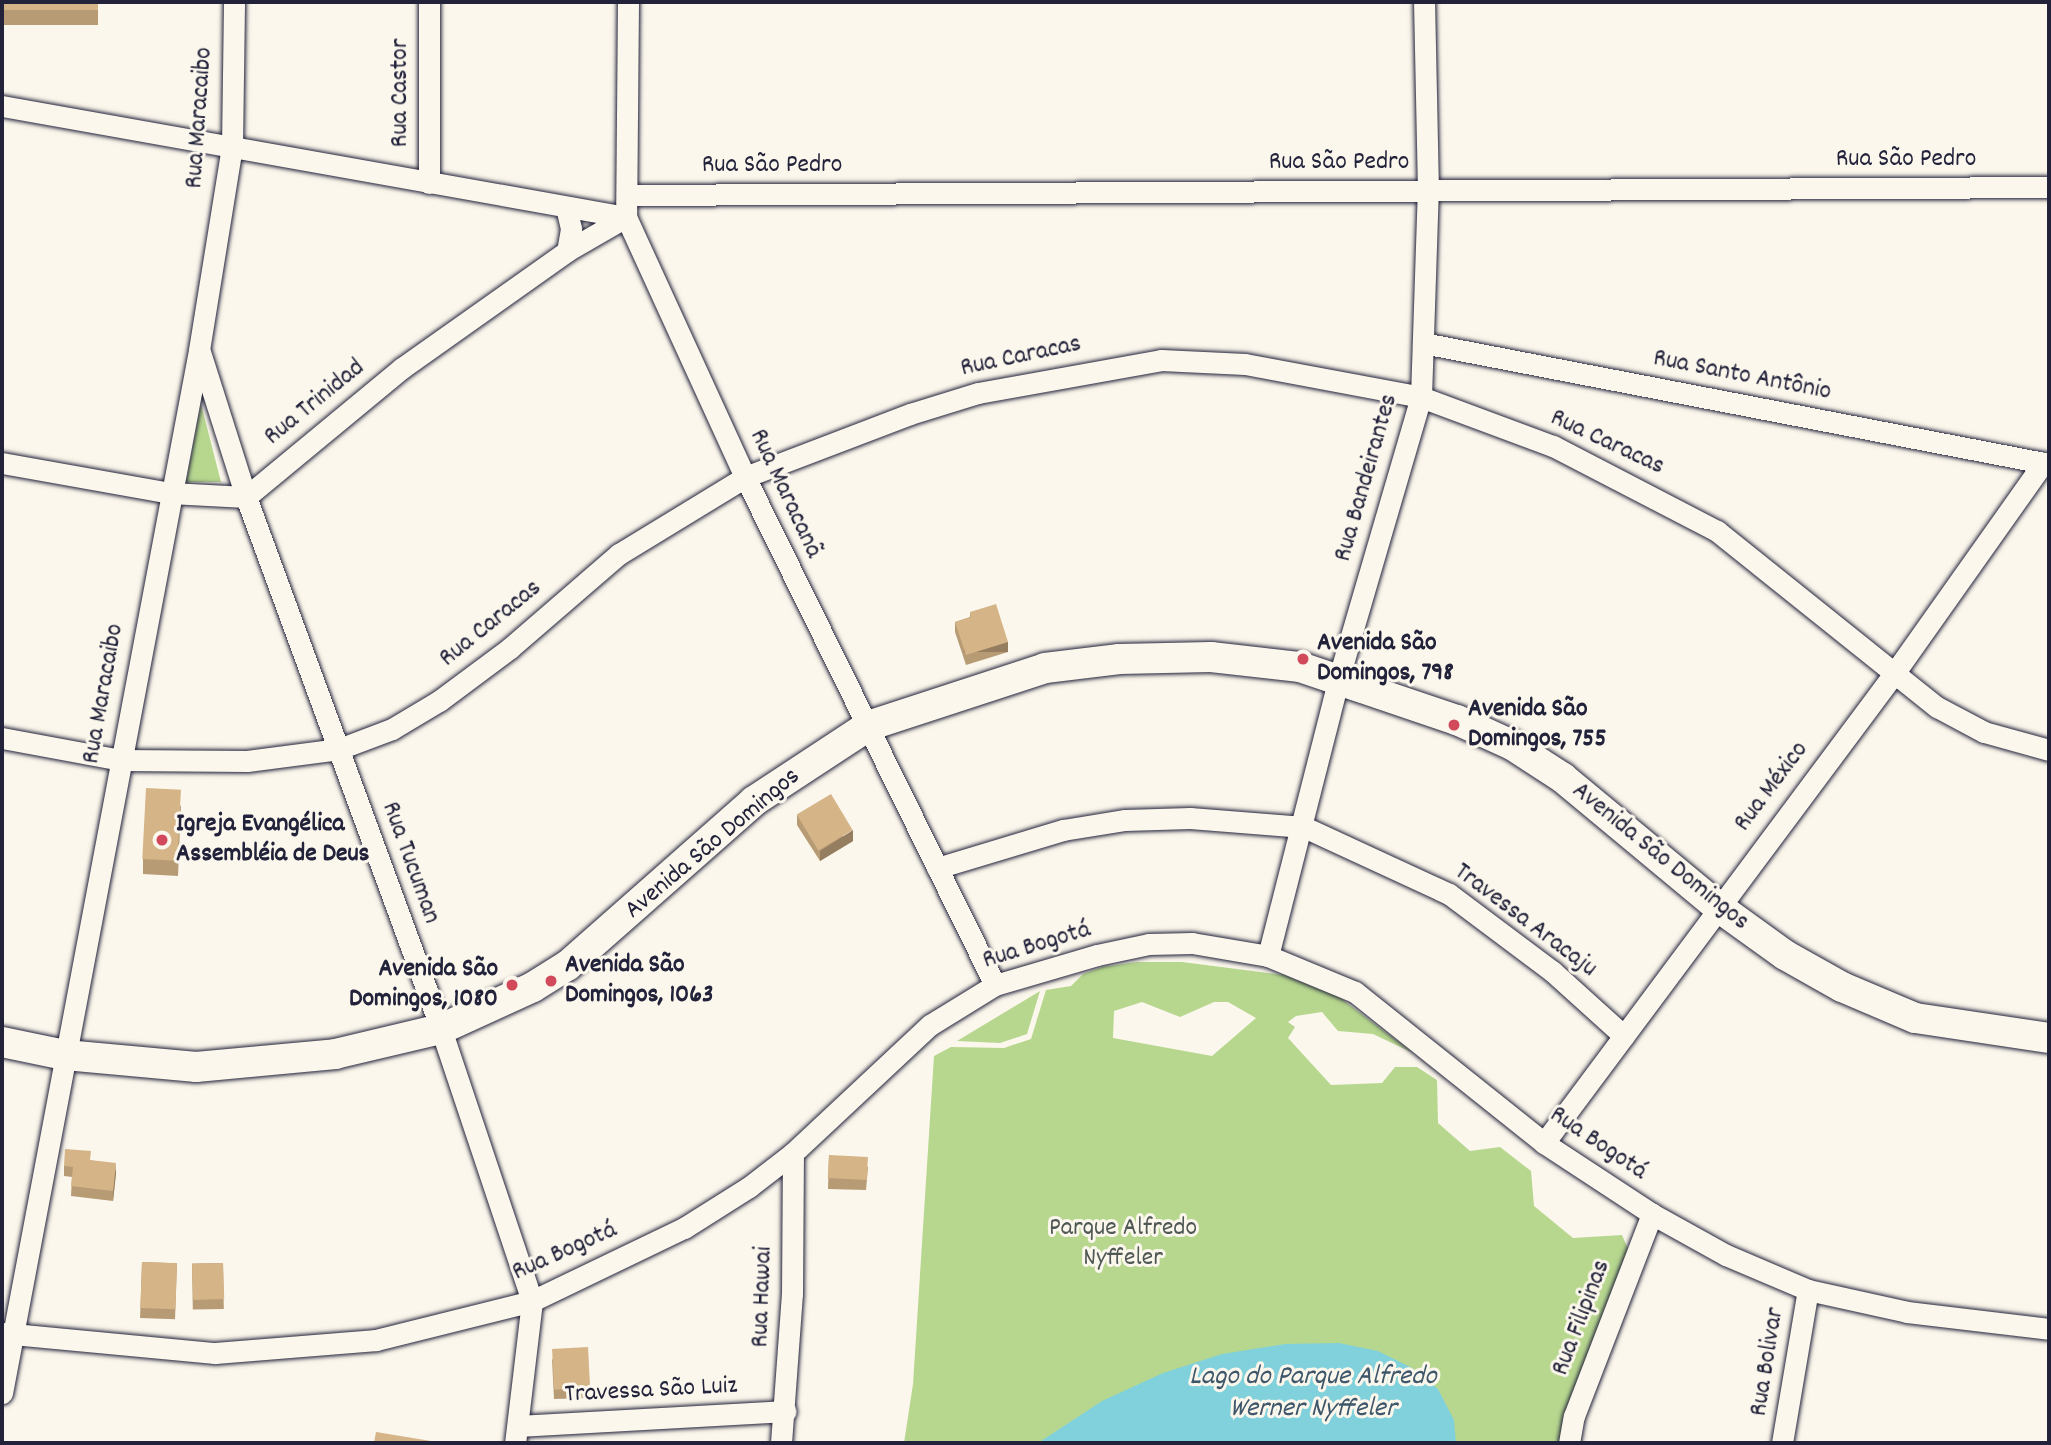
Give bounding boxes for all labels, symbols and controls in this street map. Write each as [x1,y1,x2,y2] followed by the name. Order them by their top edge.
[385,39,417,147] street label: Rua Castor
[180,46,220,190] street label: Rua Maracaibo
[1836,144,1976,176] street label: Rua São Pedro
[1269,147,1409,179] street label: Rua São Pedro
[702,150,842,182] street label: Rua São Pedro
[958,329,1084,385] street label: Rua Caracas
[1650,343,1834,409] street label: Rua Santo Antônio
[258,353,372,453] street label: Rua Trinidad
[1328,391,1406,565] street label: Rua Bandeirantes
[1545,403,1669,483] street label: Rua Caracas
[742,424,828,564] street label: Rua Maracanã
[434,573,548,675] street label: Rua Caracas
[76,622,132,766] street label: Rua Maracaibo
[1317,628,1454,690] place label: Avenida São Domingos, 798
[1295,651,1311,667] marker: Avenida São Domingos, 798
[1468,694,1606,756] place label: Avenida São Domingos, 755
[1446,717,1462,733] marker: Avenida São Domingos, 755
[1728,736,1816,838] street label: Rua México
[619,762,807,926] street label: Avenida São Domingos
[1565,776,1755,938] street label: Avenida São Domingos
[374,798,446,928] street label: Rua Tucuman
[176,809,370,870] place label: Igreja Evangélica Assembléia de Deus
[154,832,170,848] marker: Igreja Evangélica Assembléia de Deus
[1447,857,1603,985] street label: Travessa Aracaju
[979,915,1095,977] street label: Rua Bogotá
[565,950,714,1012] place label: Avenida São Domingos, 1063
[349,954,498,1016] place label: Avenida São Domingos, 1080
[543,973,559,989] marker: Avenida São Domingos, 1063
[504,977,520,993] marker: Avenida São Domingos, 1080
[1543,1100,1653,1188] street label: Rua Bogotá
[1049,1213,1197,1274] park label: Parque Alfredo Nyffeler
[508,1215,622,1289] street label: Rua Bogotá
[746,1246,780,1348] street label: Rua Hawai
[1546,1256,1618,1380] street label: Rua Filipinas
[1744,1305,1792,1419] street label: Rua Bolivar
[1189,1361,1437,1427] water label: Lago do Parque Alfredo Werner Nyffeler
[564,1371,738,1411] street label: Travessa São Luiz

